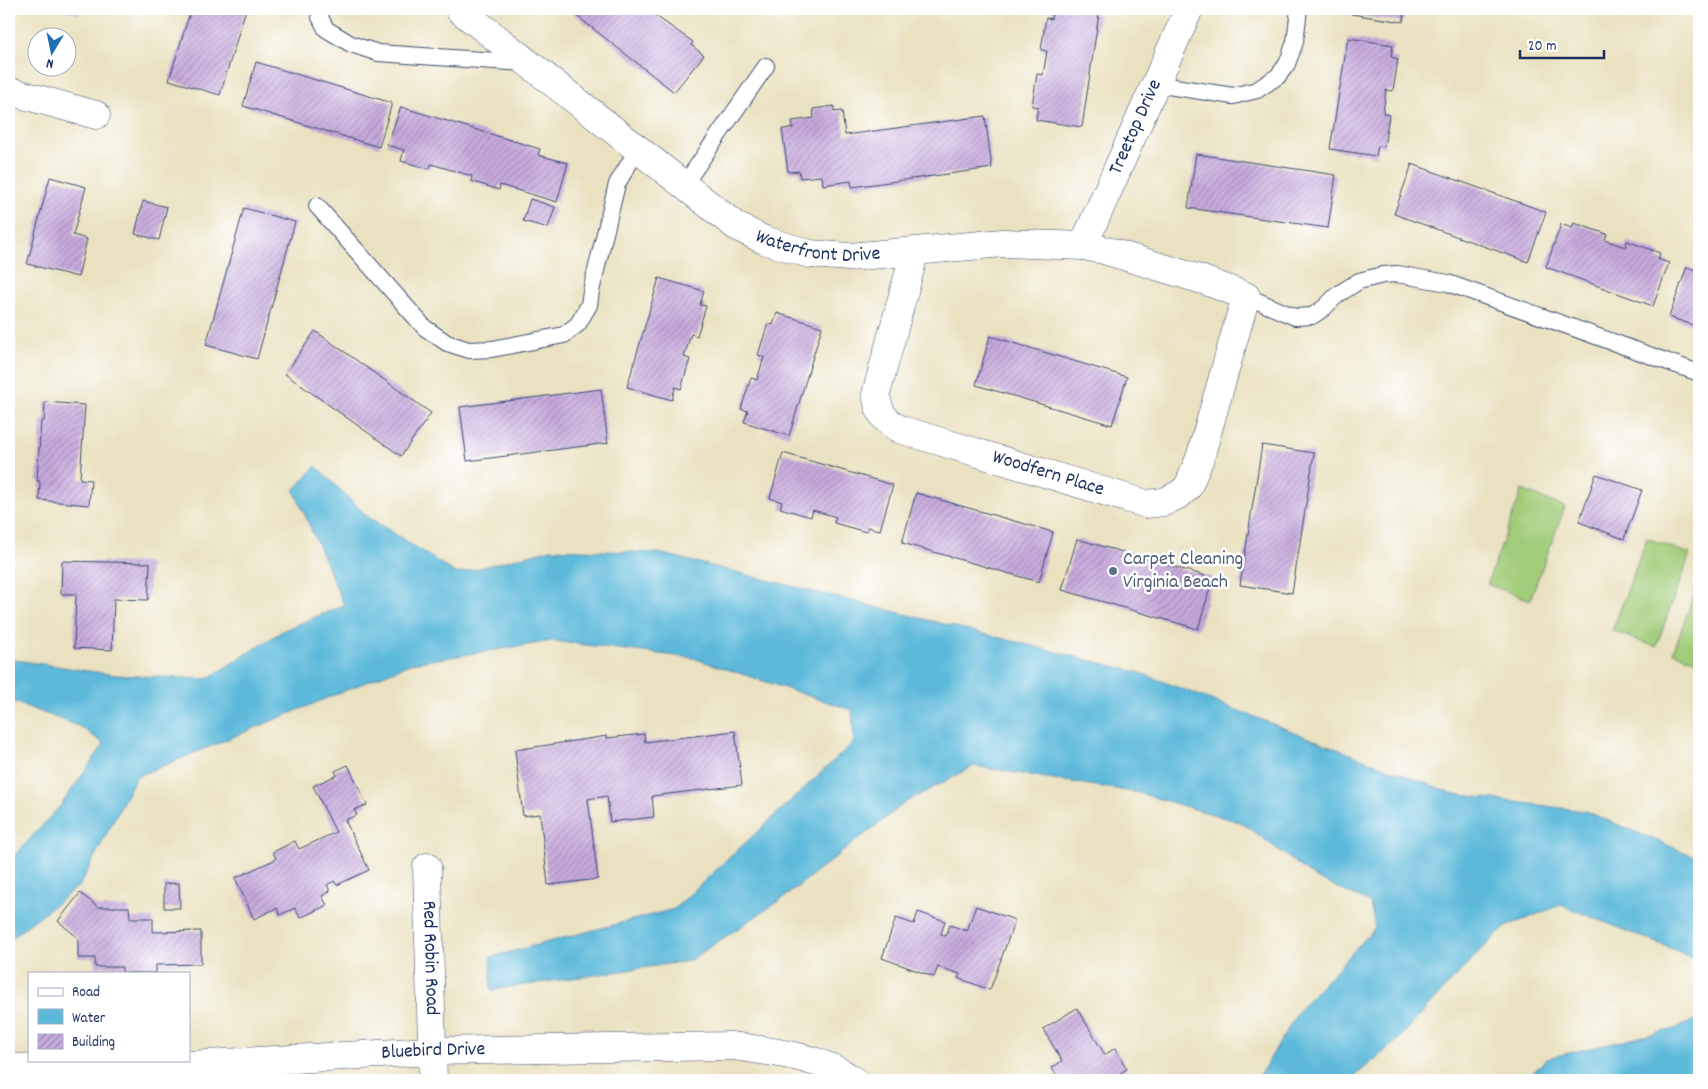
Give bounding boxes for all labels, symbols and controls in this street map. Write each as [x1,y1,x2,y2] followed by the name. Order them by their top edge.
[28,28,78,78] north arrow
[1520,28,1604,60] scale bar
[1528,36,1556,58] text: 20 m
[45,52,55,73] text: N
[1103,75,1170,179] street label: Treetop Drive
[750,223,882,271] street label: Waterfront Drive
[989,444,1108,504] street label: Woodfern Place
[1123,546,1243,597] place label: Carpet Cleaning Virginia Beach
[1107,565,1119,577] marker: Carpet Cleaning Virginia Beach
[414,900,445,1016] street label: Red Robin Road
[28,972,190,1062] legend
[72,982,100,1004] text: Road
[72,1008,106,1030] text: Water
[72,1032,115,1054] text: Building
[380,1036,486,1068] street label: Bluebird Drive

